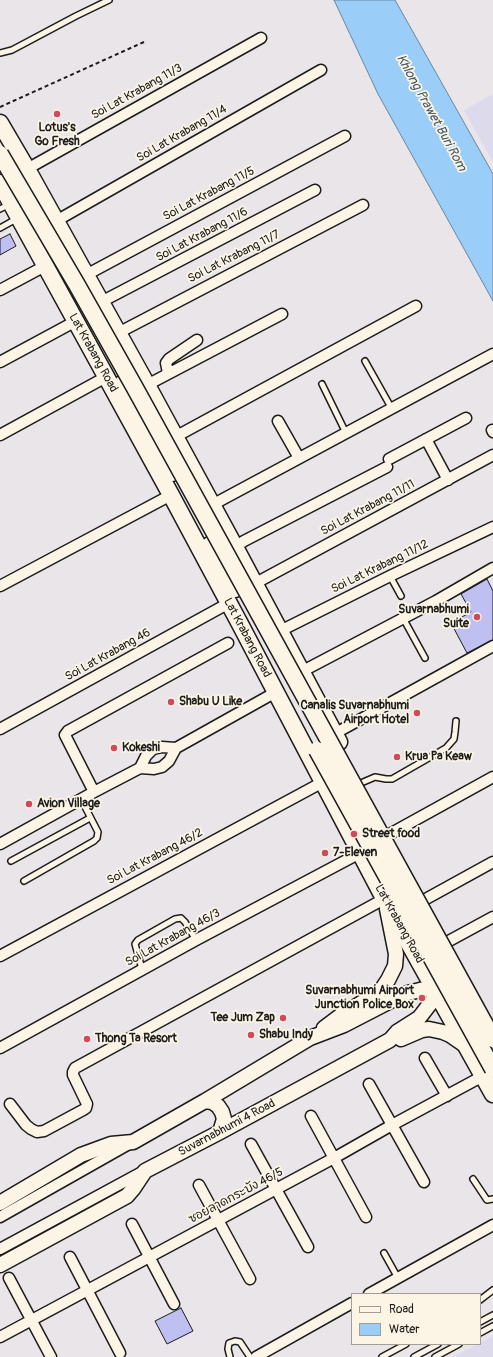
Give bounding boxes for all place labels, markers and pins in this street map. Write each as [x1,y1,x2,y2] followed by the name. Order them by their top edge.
[52,109,62,119] marker: Lotus's Go Fresh
[34,121,80,149] place label: Lotus's Go Fresh
[398,603,469,631] place label: Suvarnabhumi Suite
[472,612,482,622] marker: Suvarnabhumi Suite
[179,695,242,709] place label: Shabu U Like
[166,697,176,707] marker: Shabu U Like
[300,699,409,727] place label: Canalis Suvarnabhumi Airport Hotel
[412,708,422,718] marker: Canalis Suvarnabhumi Airport Hotel
[122,741,160,755] place label: Kokeshi
[109,743,119,753] marker: Kokeshi
[405,750,472,764] place label: Krua Pa Keaw
[392,752,402,762] marker: Krua Pa Keaw
[37,797,100,811] place label: Avion Village
[24,799,34,809] marker: Avion Village
[362,827,420,841] place label: Street food
[349,829,359,839] marker: Street food
[333,846,377,860] place label: 7-Eleven
[320,848,330,858] marker: 7-Eleven
[305,984,414,1012] place label: Suvarnabhumi Airport Junction Police Box
[417,993,427,1003] marker: Suvarnabhumi Airport Junction Police Box
[211,1011,275,1025] place label: Tee Jum Zap
[278,1013,288,1023] marker: Tee Jum Zap
[259,1028,313,1042] place label: Shabu Indy
[246,1030,256,1040] marker: Shabu Indy
[95,1032,177,1046] place label: Thong Ta Resort
[82,1034,92,1044] marker: Thong Ta Resort

